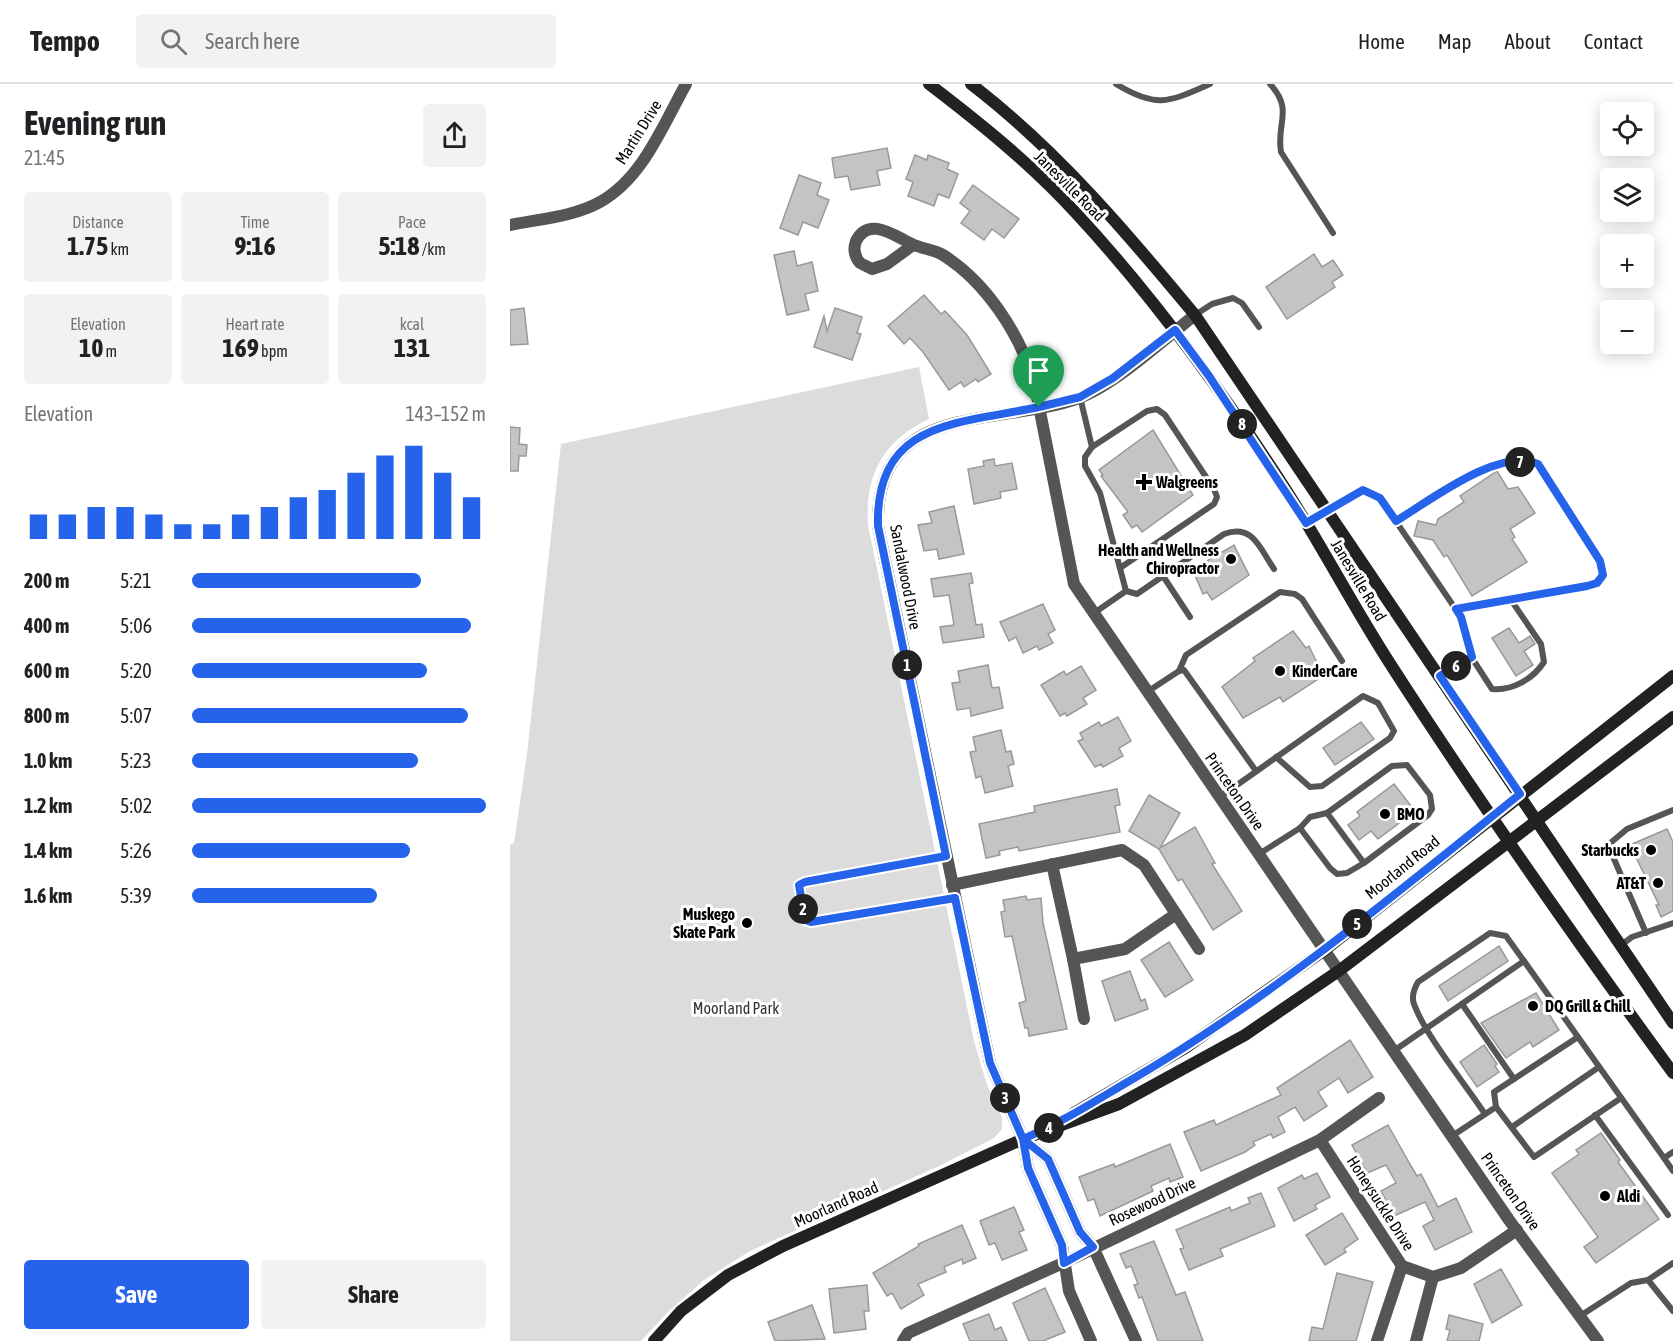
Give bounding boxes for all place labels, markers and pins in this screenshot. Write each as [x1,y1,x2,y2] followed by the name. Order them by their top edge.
[1013,345,1064,407] pin
[1227,409,1257,439] pin: 8
[1505,447,1535,477] pin: 7
[1155,473,1218,491] place label: Walgreens
[1137,475,1151,489] marker: Walgreens
[1098,541,1219,577] place label: Health and Wellness Chiropractor
[1224,552,1238,566] marker: Health and Wellness Chiropractor
[892,650,922,680] pin: 1
[1441,651,1471,681] pin: 6
[1292,662,1357,680] place label: KinderCare
[1273,664,1287,678] marker: KinderCare
[1397,805,1425,823] place label: BMO
[1378,807,1392,821] marker: BMO
[1582,841,1639,859] place label: Starbucks
[1644,843,1658,857] marker: Starbucks
[1615,874,1647,892] place label: AT&T
[1651,876,1665,890] marker: AT&T
[788,894,818,924] pin: 2
[673,905,736,941] place label: Muskego Skate Park
[1342,909,1372,939] pin: 5
[740,916,754,930] marker: Muskego Skate Park
[1545,997,1631,1015] place label: DQ Grill & Chill
[1526,999,1540,1013] marker: DQ Grill & Chill
[990,1083,1020,1113] pin: 3
[1034,1113,1064,1143] pin: 4
[1616,1187,1641,1205] place label: Aldi
[1598,1189,1612,1203] marker: Aldi

